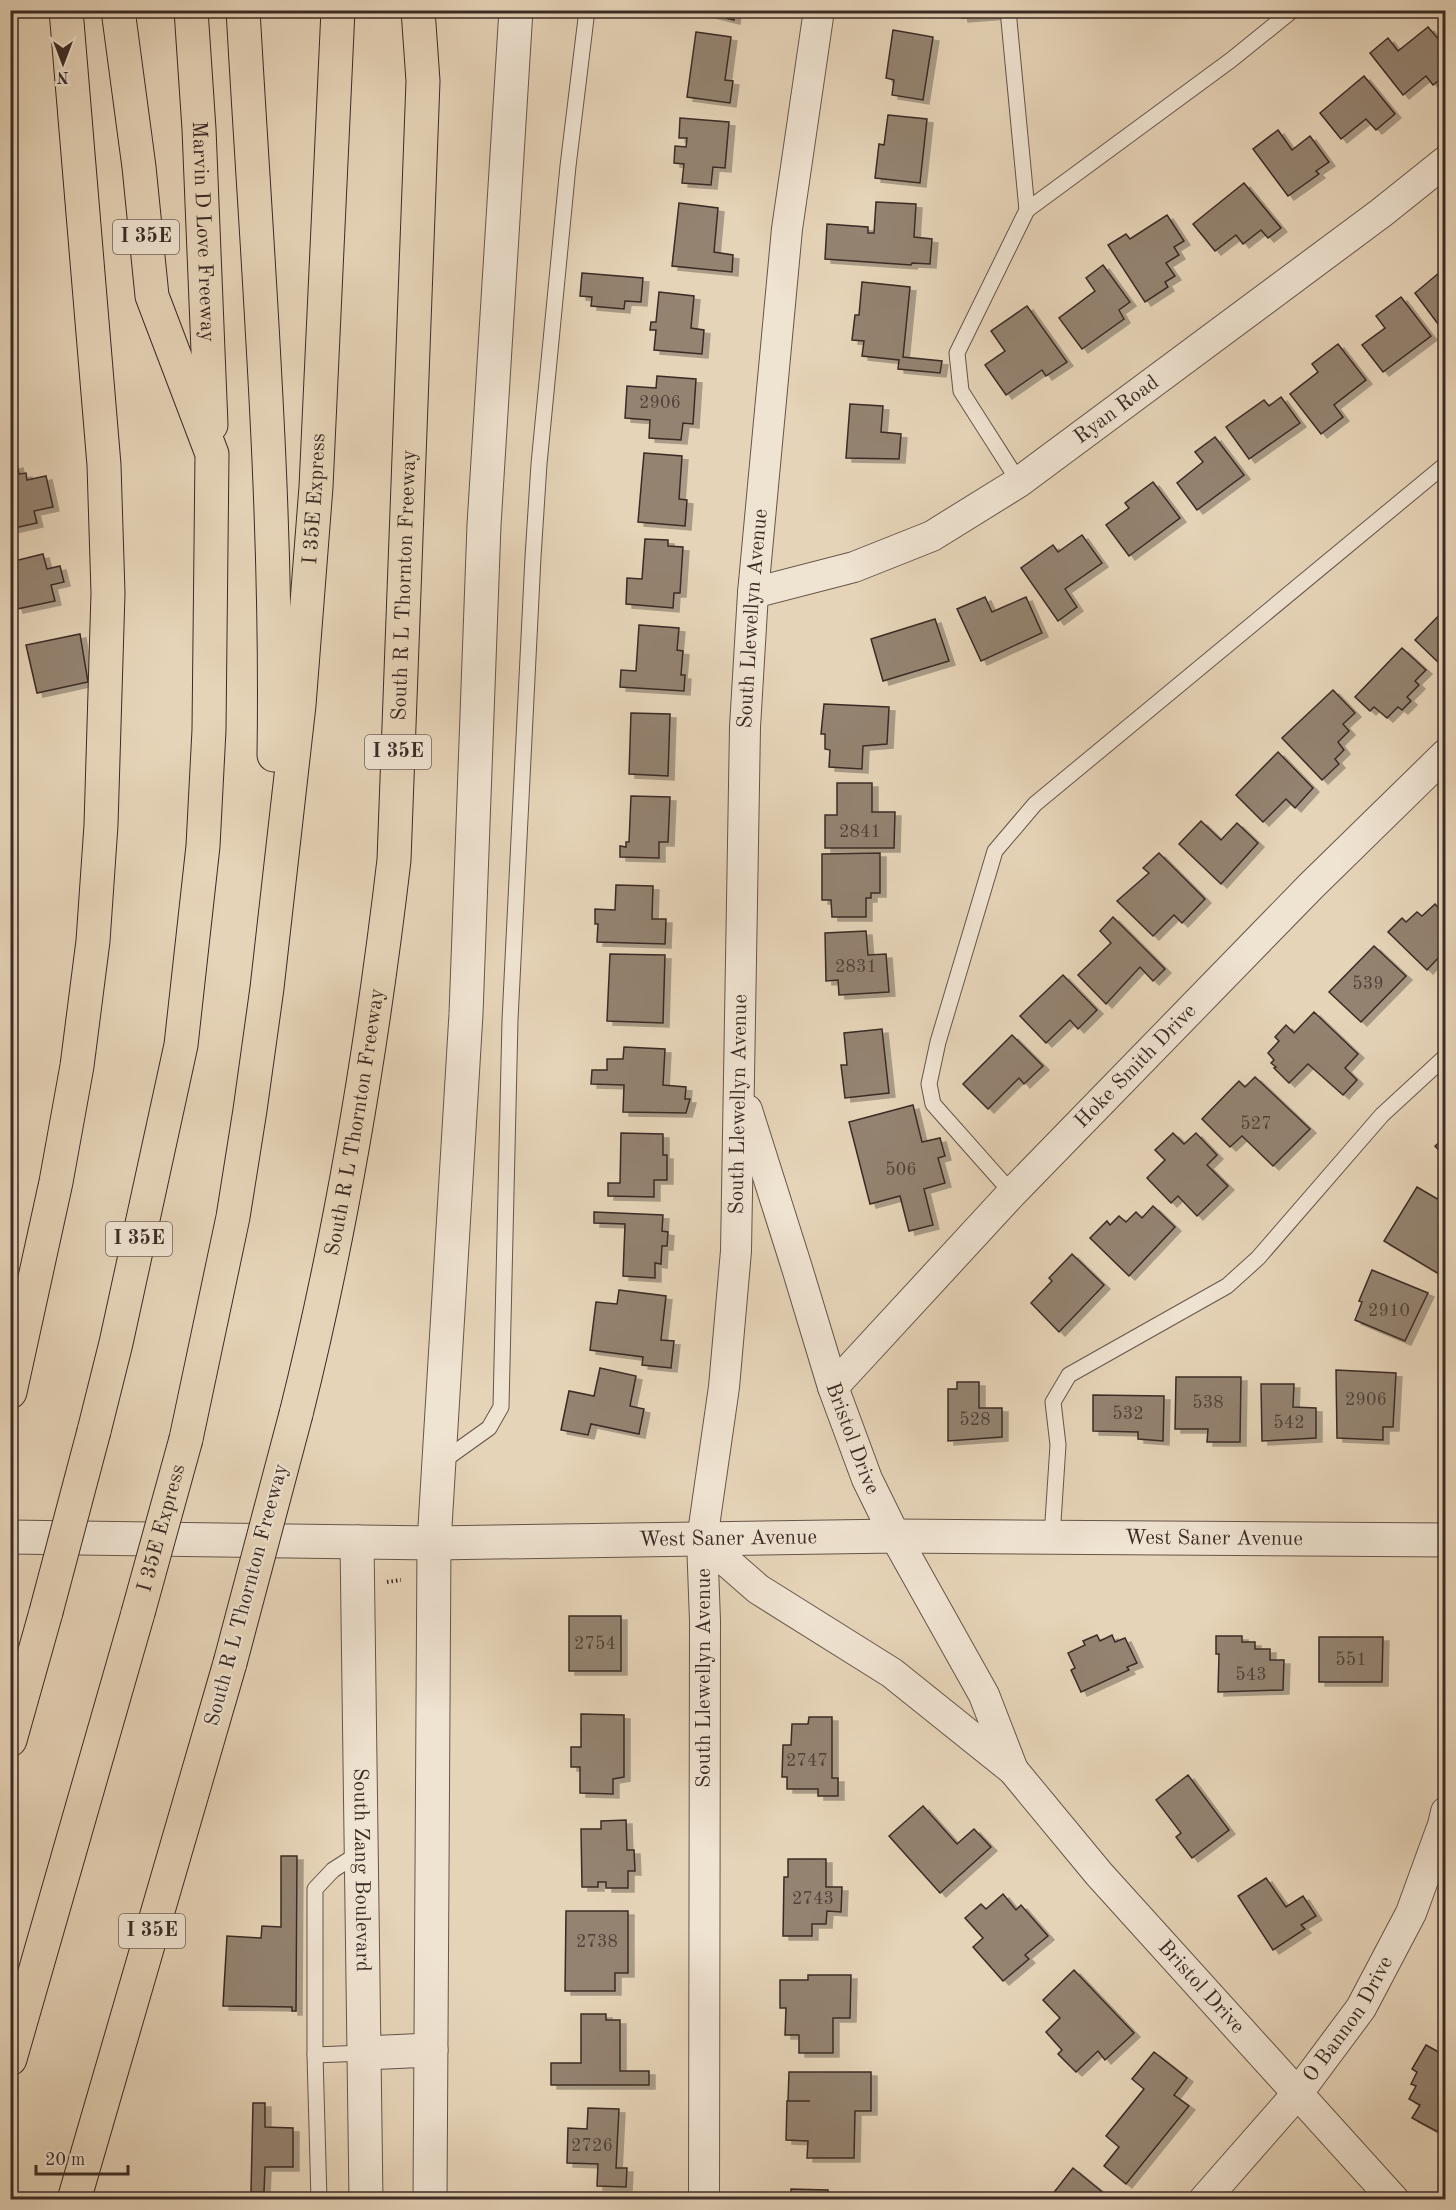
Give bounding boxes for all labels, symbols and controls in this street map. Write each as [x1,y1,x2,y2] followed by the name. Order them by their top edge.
[33,33,93,93] north arrow
[56,68,69,84] text: N
[188,121,218,343] street label: Marvin D Love Freeway
[113,220,179,254] road number: I 35E
[1070,371,1163,448] street label: Ryan Road
[639,394,681,412] house number: 2906
[299,433,329,565] street label: I 35E Express
[389,449,420,721] street label: South R L Thornton Freeway
[734,508,771,729] street label: South Llewellyn Avenue
[365,735,431,769] road number: I 35E
[839,823,881,841] house number: 2841
[835,958,877,976] house number: 2831
[1352,975,1384,993] house number: 539
[322,987,388,1258] street label: South R L Thornton Freeway
[726,994,751,1214] street label: South Llewellyn Avenue
[1071,1000,1200,1132] street label: Hoke Smith Drive
[1240,1115,1272,1133] house number: 527
[885,1161,917,1179] house number: 506
[106,1222,172,1256] road number: I 35E
[1368,1302,1410,1320] house number: 2910
[822,1380,883,1498] street label: Bristol Drive
[1345,1391,1387,1409] house number: 2906
[1192,1394,1224,1412] house number: 538
[1112,1405,1144,1423] house number: 532
[959,1411,991,1429] house number: 528
[1273,1414,1305,1432] house number: 542
[202,1461,292,1729] street label: South R L Thornton Freeway
[134,1462,189,1594] street label: I 35E Express
[639,1527,817,1550] street label: West Saner Avenue
[1125,1527,1303,1549] street label: West Saner Avenue
[694,1568,715,1788] street label: South Llewellyn Avenue
[574,1635,616,1653] house number: 2754
[1335,1651,1367,1669] house number: 551
[1235,1666,1267,1684] house number: 543
[786,1752,828,1770] house number: 2747
[350,1768,373,1972] street label: South Zang Boulevard
[792,1890,834,1908] house number: 2743
[119,1914,185,1948] road number: I 35E
[576,1933,618,1951] house number: 2738
[1154,1936,1249,2038] street label: Bristol Drive
[1299,1953,1397,2086] street label: O Bannon Drive
[571,2137,613,2155] house number: 2726
[36,2138,128,2176] scale bar
[45,2151,85,2169] text: 20 m

